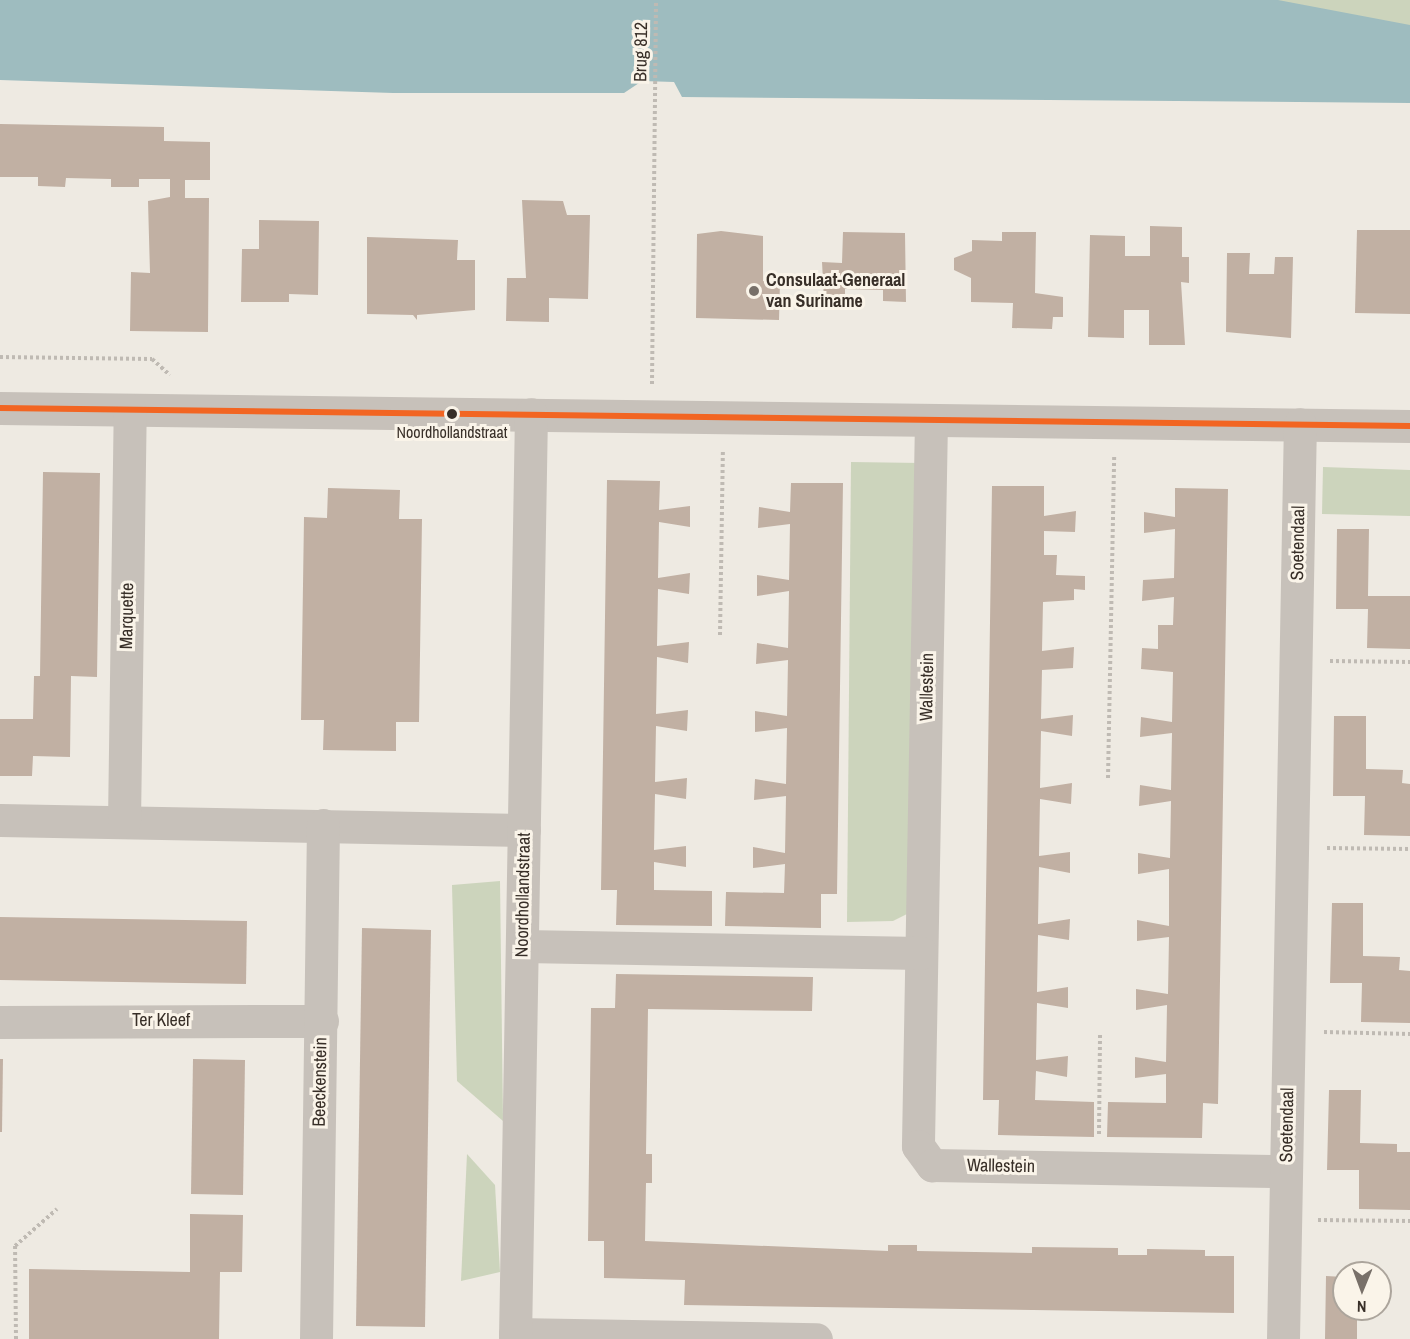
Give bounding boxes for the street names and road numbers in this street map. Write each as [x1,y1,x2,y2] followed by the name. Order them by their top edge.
[630,22,652,82] street label: Brug 812
[1287,505,1309,581] street label: Soetendaal
[116,583,138,649] street label: Marquette
[916,653,938,721] street label: Wallestein
[511,832,535,958] street label: Noordhollandstraat
[132,1009,190,1031] street label: Ter Kleef
[308,1037,332,1127] street label: Beeckenstein
[1276,1087,1298,1163] street label: Soetendaal
[967,1155,1035,1177] street label: Wallestein

